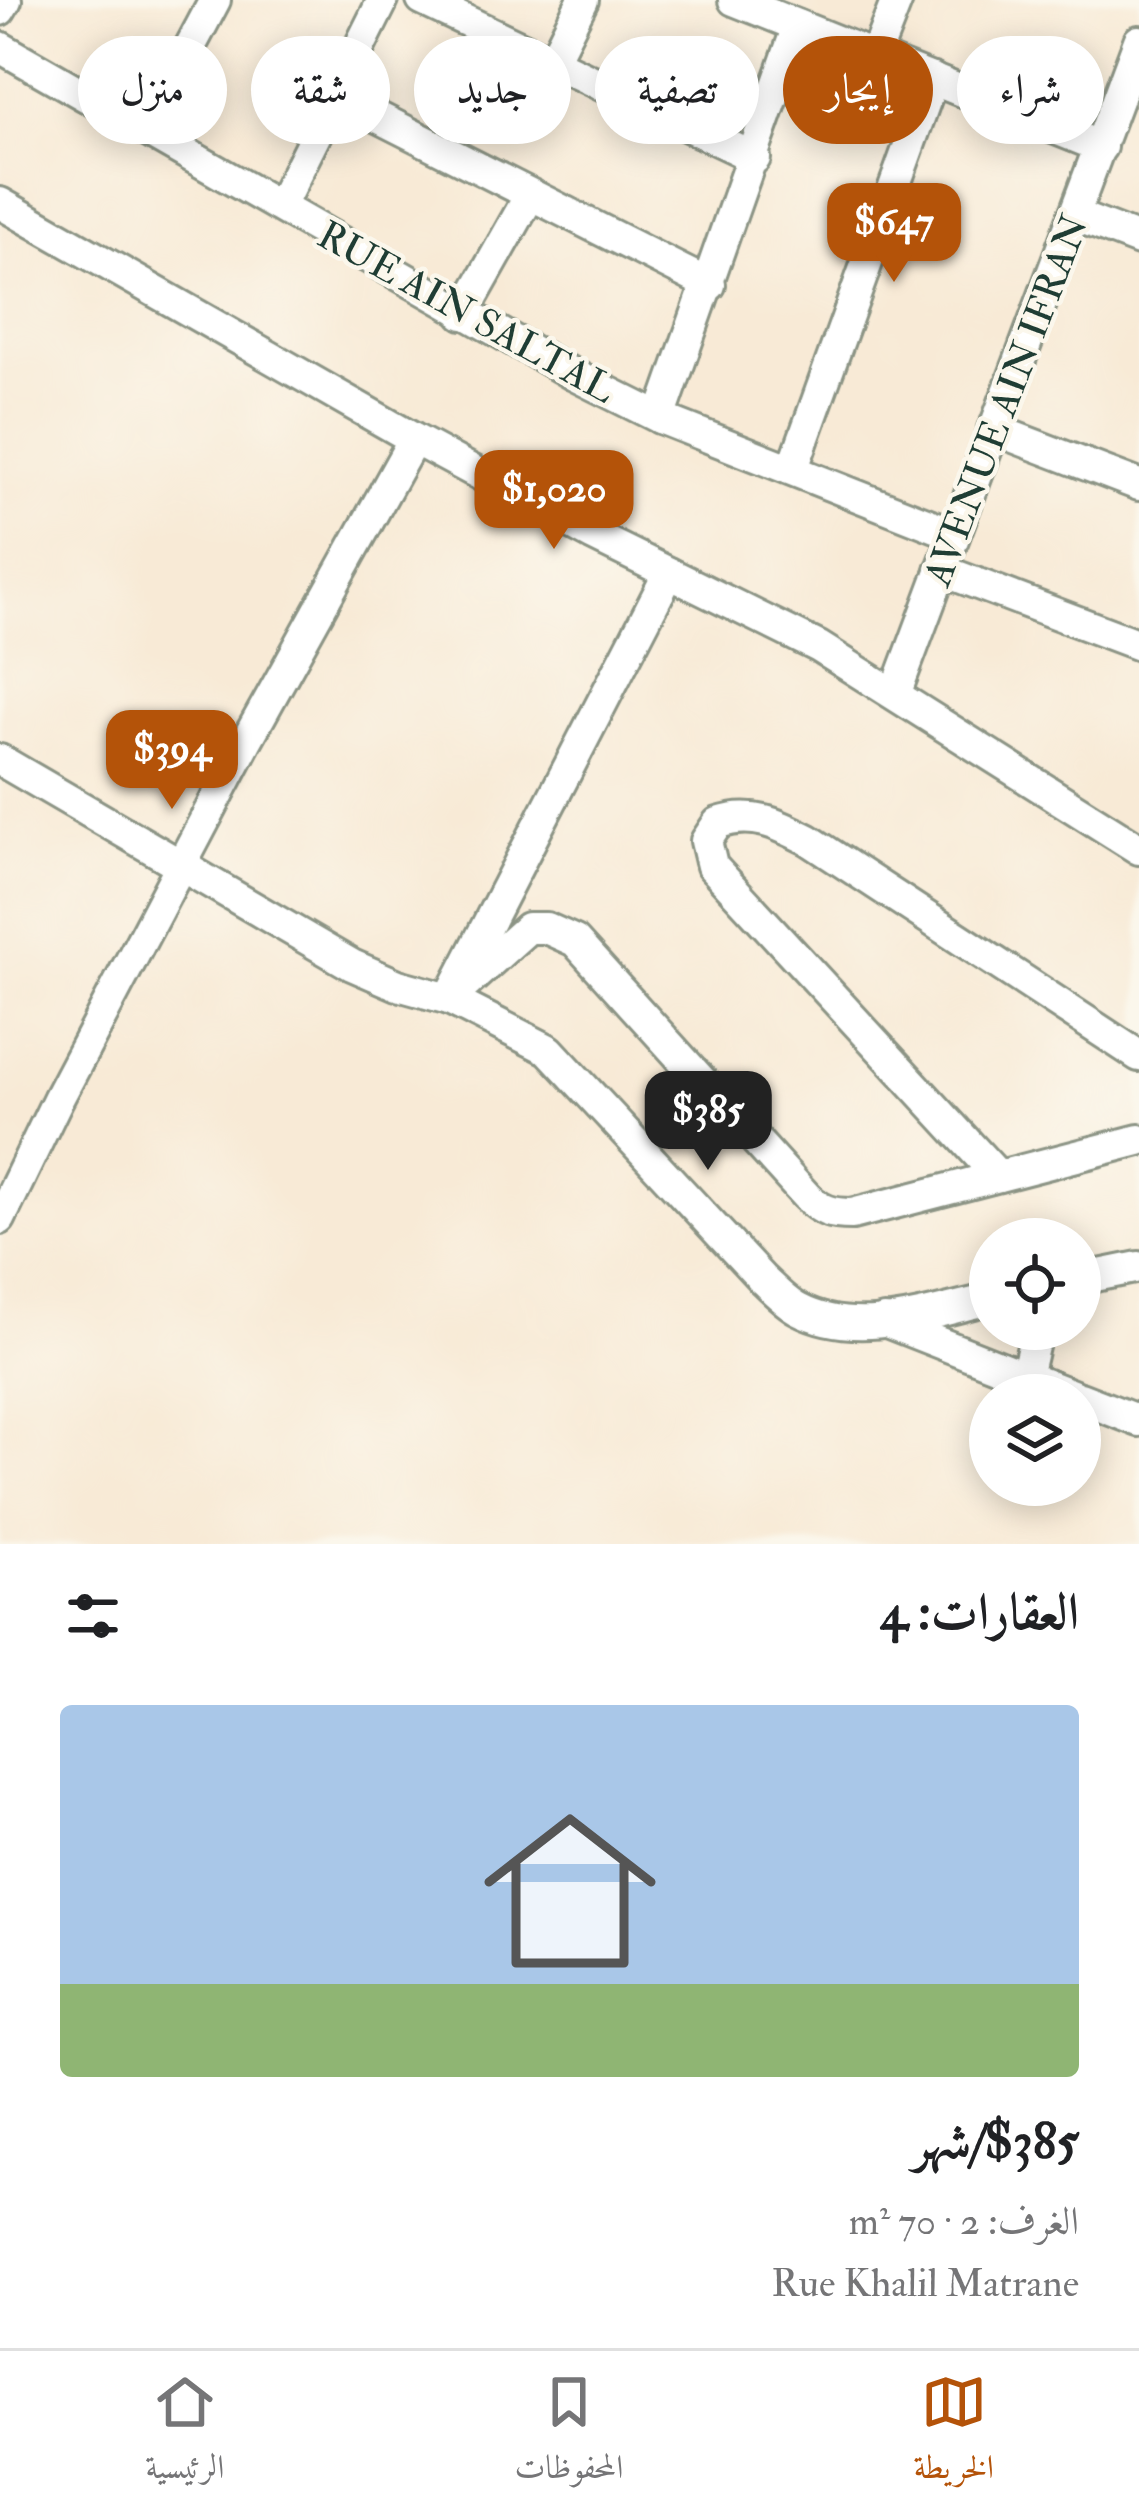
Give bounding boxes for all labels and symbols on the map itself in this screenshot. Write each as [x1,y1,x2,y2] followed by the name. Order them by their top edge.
[823,183,965,285] pin: $647
[913,208,1100,594] street label: AVENUE AIN IFRAN
[309,210,624,414] street label: RUE AIN SALTAL
[456,450,652,552] pin: $1,020
[101,710,243,812] pin: $394
[637,1071,779,1173] pin: $385

